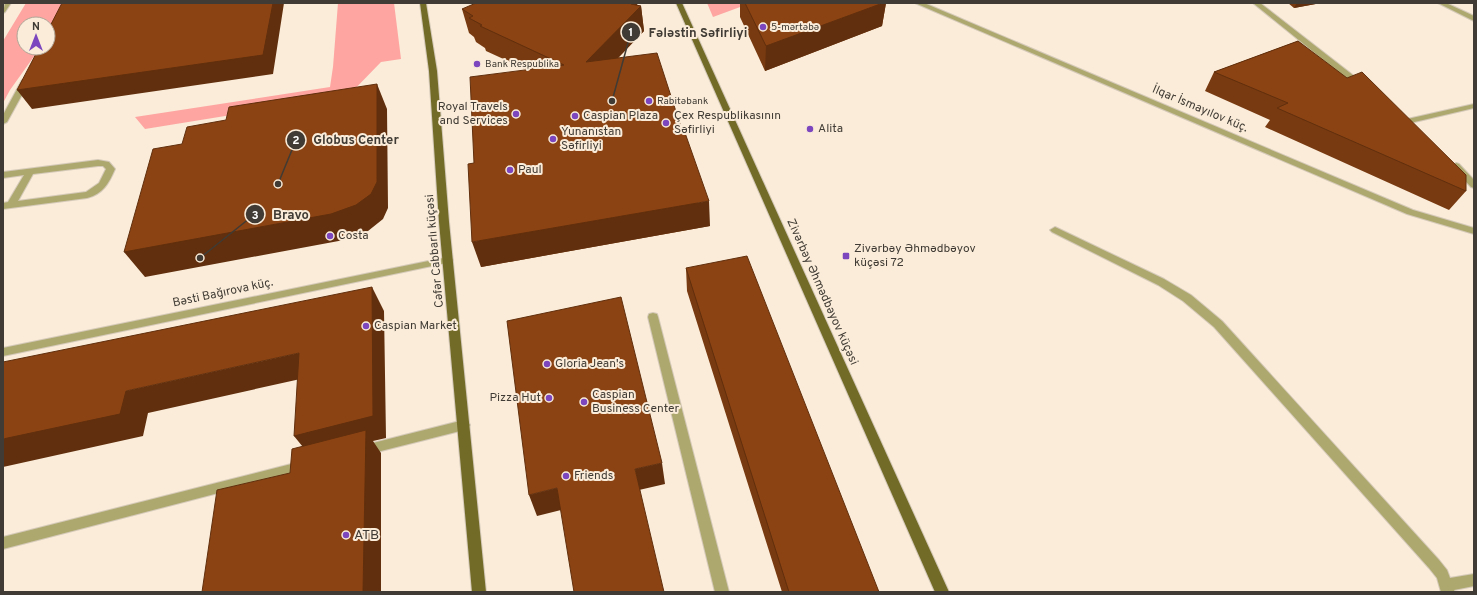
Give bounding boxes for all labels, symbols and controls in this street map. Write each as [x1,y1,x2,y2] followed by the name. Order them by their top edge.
[16,16,56,56] north arrow
[32,20,40,34] text: N
[621,20,756,45] callout: Fələstin Səfirliyi
[771,21,819,34] place label: 5-mərtəbə
[758,22,768,32] marker: 5-mərtəbə
[629,25,633,41] text: 1
[649,26,747,42] text: Fələstin Səfirliyi
[485,58,559,71] place label: Bank Respublika
[472,59,482,69] marker: Bank Respublika
[1150,82,1251,137] street label: İlqar İsmayılov küç.
[657,95,708,108] place label: Rabitəbank
[644,96,654,106] marker: Rabitəbank
[438,99,508,129] place label: Royal Travels and Services
[583,108,658,124] place label: Caspian Plaza
[674,108,781,138] place label: Çex Respublikasının Səfirliyi
[511,109,521,119] marker: Royal Travels and Services
[570,111,580,121] marker: Caspian Plaza
[661,118,671,128] marker: Çex Respublikasının Səfirliyi
[818,121,843,137] place label: Alita
[561,124,621,154] place label: Yunanıstan Səfirliyi
[805,124,815,134] marker: Alita
[286,127,407,152] callout: Globus Center
[292,133,300,149] text: 2
[313,133,399,149] text: Globus Center
[548,134,558,144] marker: Yunanıstan Səfirliyi
[518,162,542,178] place label: Paul
[505,165,515,175] marker: Paul
[422,193,448,309] street label: Cəfər Cabbarlı küçəsi
[245,202,317,227] callout: Bravo
[251,208,259,224] text: 3
[273,208,309,224] text: Bravo
[782,216,862,368] street label: Zivərbəy Əhmədbəyov küçəsi
[338,228,369,244] place label: Costa
[325,231,335,241] marker: Costa
[854,241,976,271] place label: Zivərbəy Əhmədbəyov küçəsi 72
[841,251,851,261] marker: Zivərbəy Əhmədbəyov küçəsi 72
[171,274,275,311] street label: Bəsti Bağırova küç.
[374,318,457,334] place label: Caspian Market
[361,321,371,331] marker: Caspian Market
[555,356,624,372] place label: Gloria Jean's
[542,359,552,369] marker: Gloria Jean's
[592,387,680,417] place label: Caspian Business Center
[489,390,541,406] place label: Pizza Hut
[544,393,554,403] marker: Pizza Hut
[579,397,589,407] marker: Caspian Business Center
[574,468,613,484] place label: Friends
[561,471,571,481] marker: Friends
[354,527,379,544] place label: ATB
[341,530,351,540] marker: ATB

